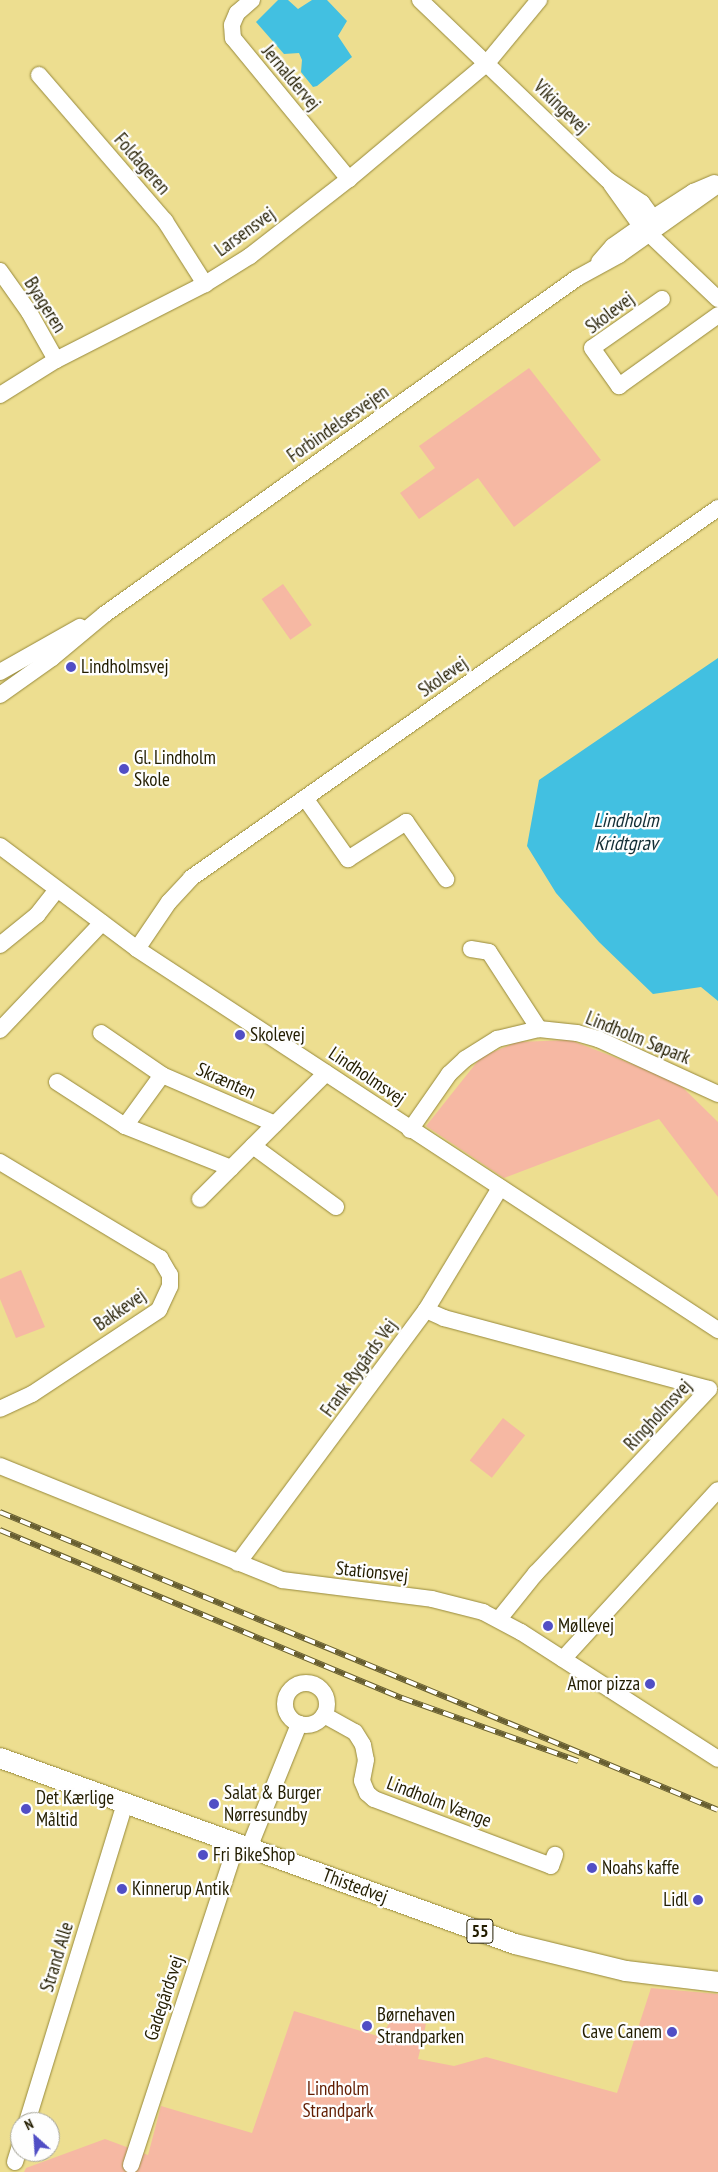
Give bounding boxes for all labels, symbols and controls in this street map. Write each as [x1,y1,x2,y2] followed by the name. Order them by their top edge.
[257,41,325,115] street label: Jernaldervej
[529,75,593,139] street label: Vikingevej
[109,129,175,199] street label: Foldageren
[210,203,280,261] street label: Larsensvej
[19,273,71,337] street label: Byageren
[581,287,639,339] street label: Skolevej
[283,381,393,467] street label: Forbindelsesvejen
[414,652,472,702] street label: Skolevej
[81,656,169,678] place label: Lindholmsvej
[65,661,77,673] marker: Lindholmsvej
[134,747,217,791] place label: Gl. Lindholm Skole
[118,763,130,775] marker: Gl. Lindholm Skole
[593,808,659,855] water label: Lindholm Kridtgrav
[582,1007,694,1069] street label: Lindholm Søpark
[250,1024,305,1046] place label: Skolevej
[234,1029,246,1041] marker: Skolevej
[324,1042,410,1110] street label: Lindholmsvej
[193,1058,259,1104] street label: Skrænten
[90,1284,150,1336] street label: Bakkevej
[316,1315,402,1421] street label: Frank Rygårds Vej
[619,1375,697,1455] street label: Ringholmsvej
[335,1557,409,1587] street label: Stationsvej
[558,1615,614,1637] place label: Møllevej
[542,1620,554,1632] marker: Møllevej
[568,1673,640,1695] place label: Amor pizza
[644,1678,656,1690] marker: Amor pizza
[383,1772,495,1832] street label: Lindholm Vænge
[224,1782,321,1826] place label: Salat & Burger Nørresundby
[36,1787,114,1831] place label: Det Kærlige Måltid
[208,1798,220,1810] marker: Salat & Burger Nørresundby
[20,1803,32,1815] marker: Det Kærlige Måltid
[213,1844,295,1866] place label: Fri BikeShop
[197,1849,209,1861] marker: Fri BikeShop
[602,1857,679,1879] place label: Noahs kaffe
[586,1862,598,1874] marker: Noahs kaffe
[319,1864,391,1908] street label: Thistedvej
[132,1878,230,1900] place label: Kinnerup Antik
[116,1883,128,1895] marker: Kinnerup Antik
[663,1889,688,1911] place label: Lidl
[692,1894,704,1906] marker: Lidl
[466,1915,494,1946] road number: 55
[36,1919,78,1995] street label: Strand Alle
[140,1953,188,2043] street label: Gadegårdsvej
[377,2004,464,2048] place label: Børnehaven Strandparken
[361,2020,373,2032] marker: Børnehaven Strandparken
[582,2021,662,2043] place label: Cave Canem
[666,2026,678,2038] marker: Cave Canem
[302,2078,374,2122] park label: Lindholm Strandpark
[10,2112,60,2162] north arrow
[22,2115,36,2134] text: N

